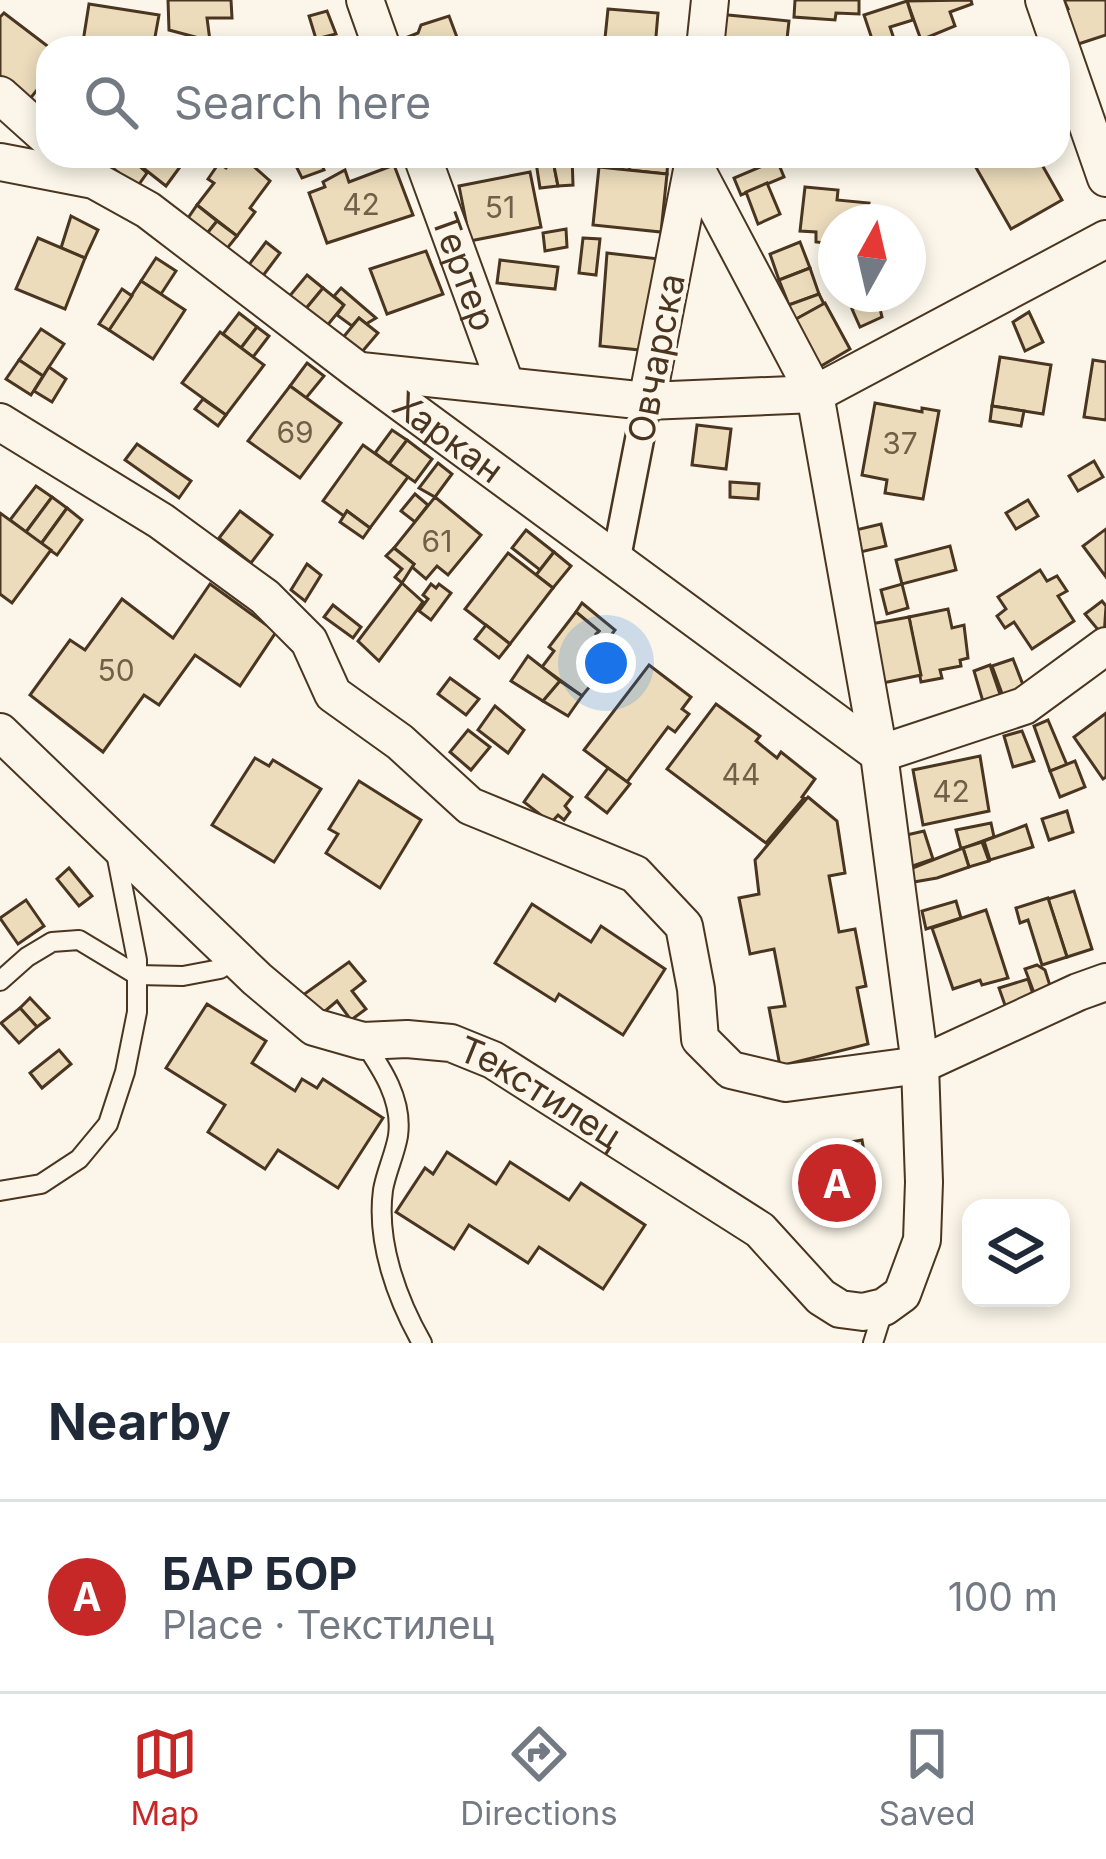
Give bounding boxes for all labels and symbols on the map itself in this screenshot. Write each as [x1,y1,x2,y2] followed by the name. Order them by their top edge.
[342,186,380,222] house number: 42
[485,189,515,225] house number: 51
[818,204,926,312] north arrow
[422,206,506,337] street label: Тертер
[618,270,694,446] street label: Овчарска
[385,382,512,492] street label: Харкан
[276,414,314,450] house number: 69
[882,425,918,461] house number: 37
[422,523,452,559] house number: 61
[576,633,636,693] your location
[97,652,135,688] house number: 50
[722,756,760,792] house number: 44
[932,773,970,809] house number: 42
[453,1027,630,1158] street label: Текстилец
[798,1138,876,1228] pin: A

